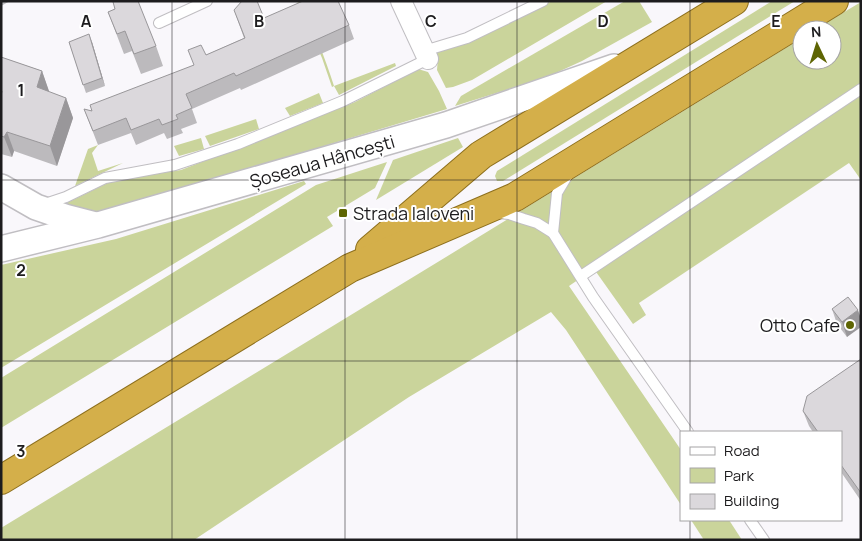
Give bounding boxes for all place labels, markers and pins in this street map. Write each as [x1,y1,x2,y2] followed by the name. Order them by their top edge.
[353,201,474,225] place label: Strada Ialoveni
[337,207,349,219] marker: Strada Ialoveni
[760,313,840,337] place label: Otto Cafe
[844,319,856,331] marker: Otto Cafe

